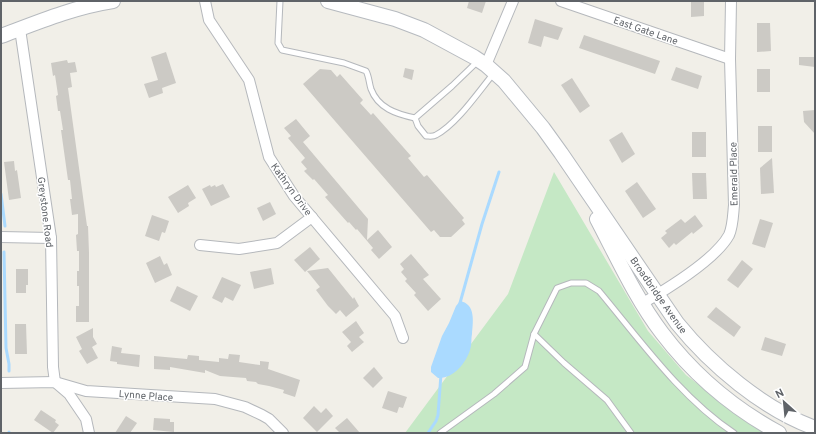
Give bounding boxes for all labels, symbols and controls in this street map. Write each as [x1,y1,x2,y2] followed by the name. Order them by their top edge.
[611,14,680,49] street label: East Gate Lane
[727,142,742,206] street label: Emerald Place
[267,161,314,219] street label: Kathryn Drive
[34,176,55,248] street label: Greystone Road
[626,255,689,337] street label: Broadbridge Avenue
[764,382,804,422] north arrow
[773,386,787,402] text: N
[118,388,174,405] street label: Lynne Place

